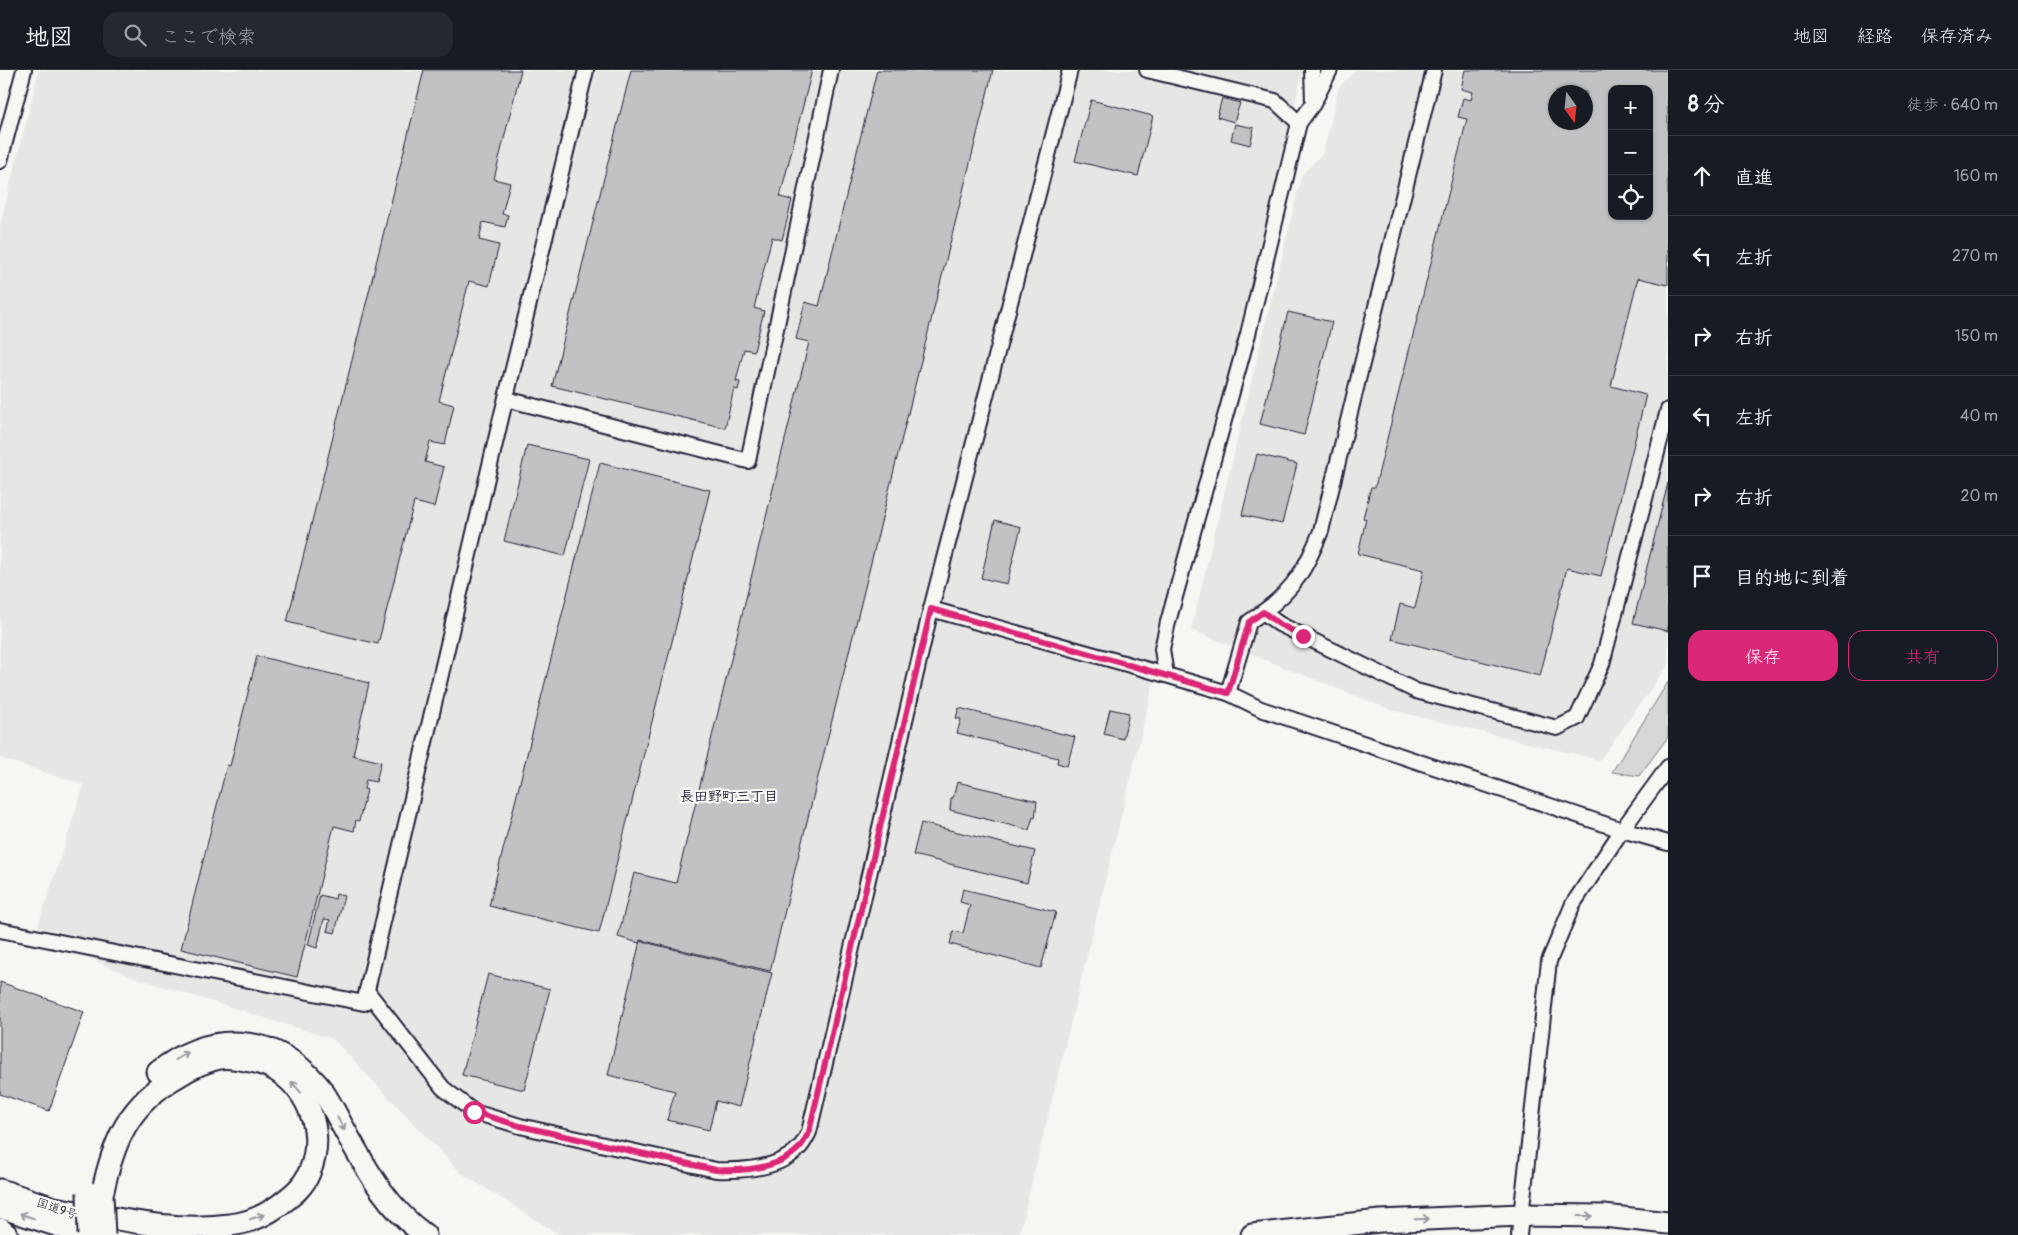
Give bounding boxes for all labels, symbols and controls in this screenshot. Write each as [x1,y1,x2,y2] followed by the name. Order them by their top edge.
[103,12,453,57] search box
[121,21,149,49] icon: search
[25,23,73,52] text: 地図
[161,25,256,49] text: ここで検索
[1793,25,1829,48] text: 地図
[1857,25,1893,48] text: 経路
[1921,25,1993,48] text: 保存済み
[1548,85,1593,130] north arrow
[1608,85,1653,220] map controls
[1608,85,1653,130] button: +
[1688,91,1724,118] text: 8 分
[1907,95,1998,115] text: 徒歩 · 640 m
[1608,130,1653,175] button: −
[1688,162,1716,190] icon: ahead
[1735,166,1773,190] text: 直進
[1954,166,1998,186] text: 160 m
[1608,175,1653,220] button: locate
[1688,242,1716,270] icon: left
[1735,246,1773,270] text: 左折
[1952,246,1998,266] text: 270 m
[1688,322,1716,350] icon: right
[1735,326,1773,350] text: 右折
[1954,326,1998,346] text: 150 m
[1688,402,1716,430] icon: left
[1735,406,1773,430] text: 左折
[1960,406,1998,426] text: 40 m
[1688,482,1716,510] icon: right
[1735,486,1773,510] text: 右折
[1960,486,1998,506] text: 20 m
[1688,562,1716,590] icon: arrive
[1735,566,1849,590] text: 目的地に到着
[1292,625,1315,648] route end
[1688,630,1838,681] button: 保存
[1848,630,1998,681] button: 共有
[680,788,778,805] district label: 長田野町三丁目
[174,1051,188,1061] one-way arrow
[290,1080,302,1093] one-way arrow
[463,1101,486,1124] route start
[337,1116,346,1131] one-way arrow
[35,1195,79,1223] street label: 国道9号
[20,1211,35,1220] one-way arrow
[1576,1211,1592,1220] one-way arrow
[249,1212,265,1222] one-way arrow
[1414,1215,1430,1224] one-way arrow

